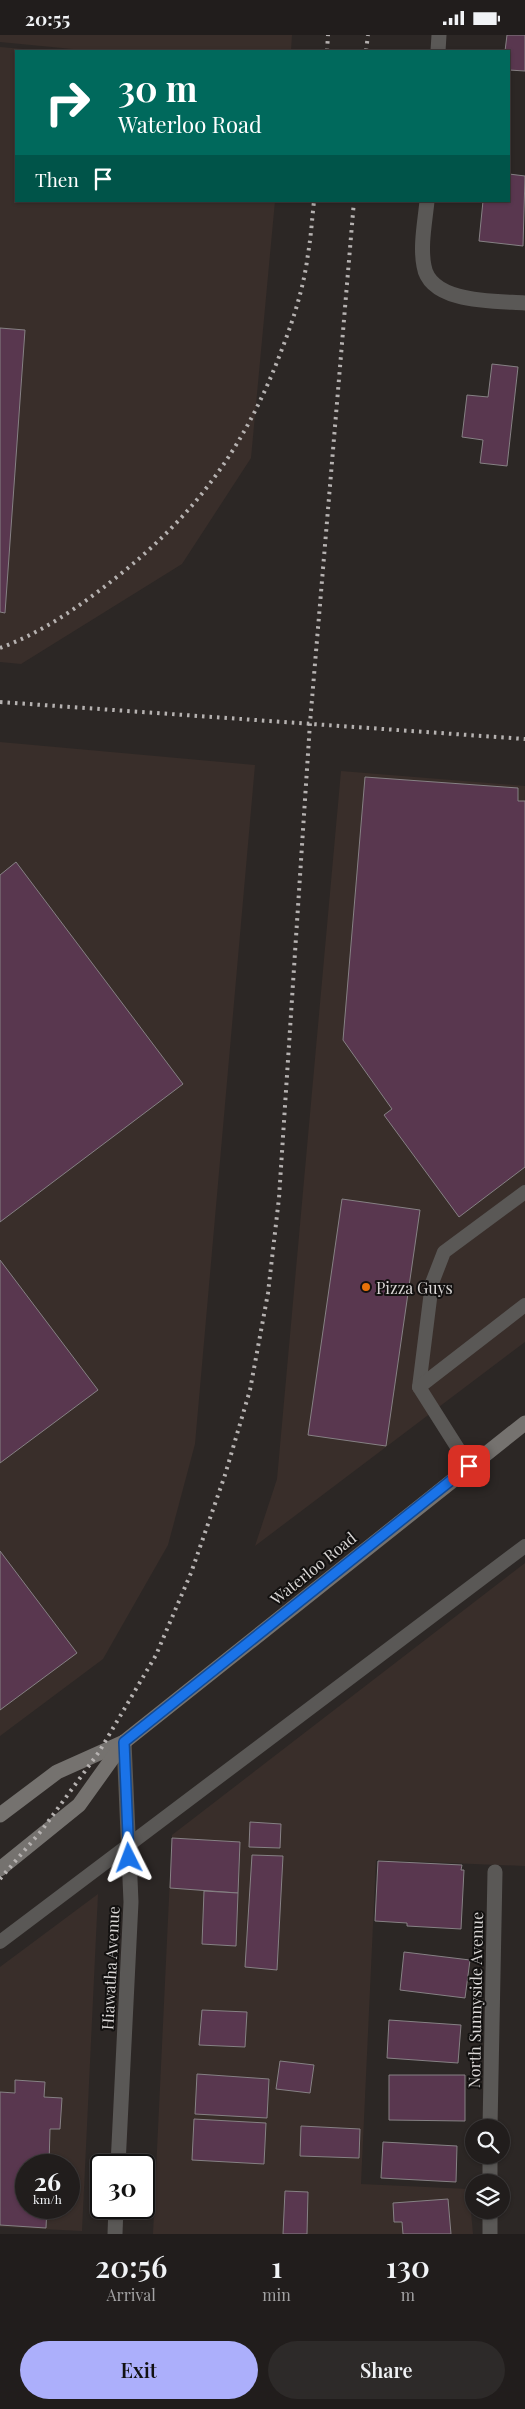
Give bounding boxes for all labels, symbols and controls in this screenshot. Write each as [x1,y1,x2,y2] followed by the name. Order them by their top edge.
[25,5,70,31] text: 20:55
[118,64,198,111] text: 30 m
[35,70,100,135] icon: right
[118,109,262,139] text: Waterloo Road
[89,165,117,193] icon: arrive
[35,166,79,192] text: Then
[376,1277,453,1298] place label: Pizza Guys
[360,1281,372,1293] marker: Pizza Guys
[448,1445,490,1487] pin
[455,1452,483,1480] icon: arrive
[265,1527,360,1610] street label: Waterloo Road
[102,1831,154,1883] position arrow
[96,1906,124,2030] street label: Hiawatha Avenue
[463,1912,487,2088] street label: North Sunnyside Avenue
[465,2119,510,2219] map controls
[465,2119,510,2164] button: search
[90,2154,155,2219] speed limit sign: 30
[34,2164,61,2197] text: 26
[465,2174,510,2219] button: layers
[33,2191,62,2207] text: km/h
[95,2246,167,2286] text: 20:56
[271,2246,282,2286] text: 1
[386,2246,430,2286] text: 130
[107,2284,156,2305] text: Arrival
[262,2284,291,2305] text: min
[401,2284,415,2305] text: m
[20,2341,258,2399] button: Exit
[268,2341,505,2399] button: Share

